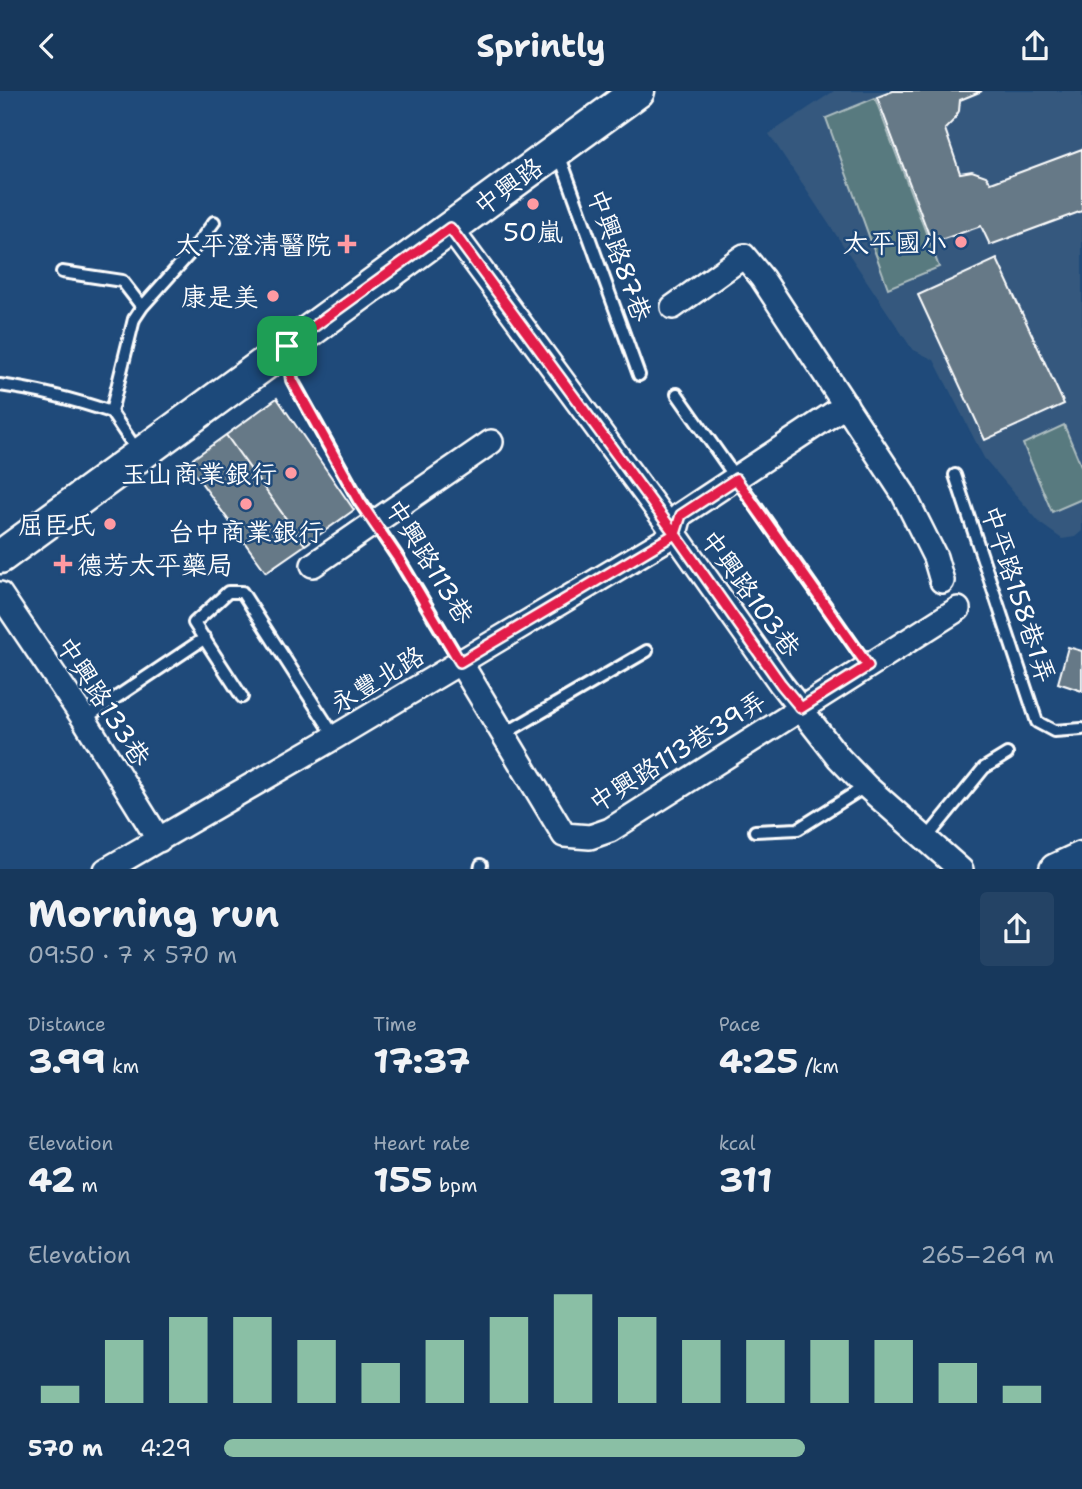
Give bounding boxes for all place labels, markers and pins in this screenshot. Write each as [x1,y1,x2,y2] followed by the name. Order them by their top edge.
[525,196,541,212] marker: 50嵐
[503,214,563,249] place label: 50嵐
[843,225,947,260] place label: 太平國小
[175,227,331,262] place label: 太平澄清醫院
[337,234,357,254] marker: 太平澄清醫院
[953,234,969,250] marker: 太平國小
[181,279,259,314] place label: 康是美
[265,288,281,304] marker: 康是美
[257,316,317,376] pin
[121,456,277,491] place label: 玉山商業銀行
[283,465,299,481] marker: 玉山商業銀行
[238,496,254,512] marker: 台中商業銀行
[18,507,96,542] place label: 屈臣氏
[168,514,324,549] place label: 台中商業銀行
[102,516,118,532] marker: 屈臣氏
[77,547,233,582] place label: 德芳太平藥局
[55,556,71,572] marker: 德芳太平藥局

